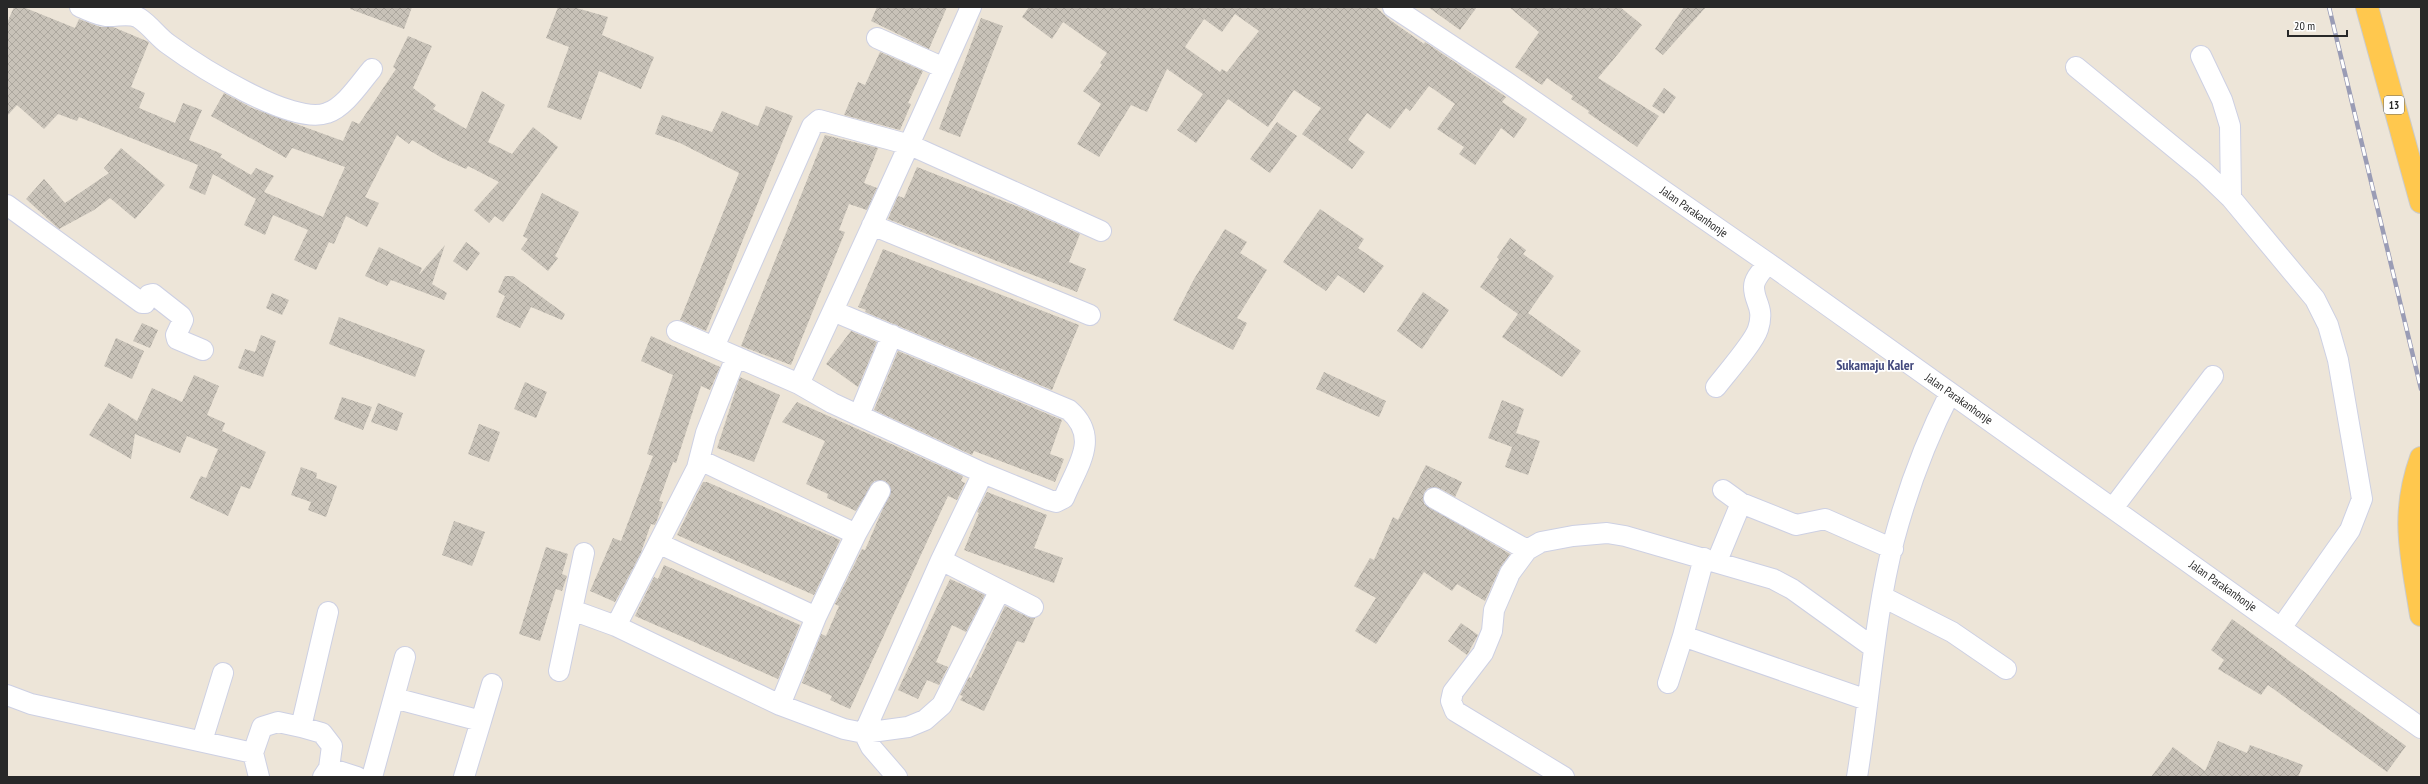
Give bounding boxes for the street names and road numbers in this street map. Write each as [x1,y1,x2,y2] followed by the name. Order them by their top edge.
[2384,96,2404,114] road number: 13
[1657,182,1731,240] street label: Jalan Parakanhonje
[1922,369,1996,427] street label: Jalan Parakanhonje
[2186,556,2260,614] street label: Jalan Parakanhonje

